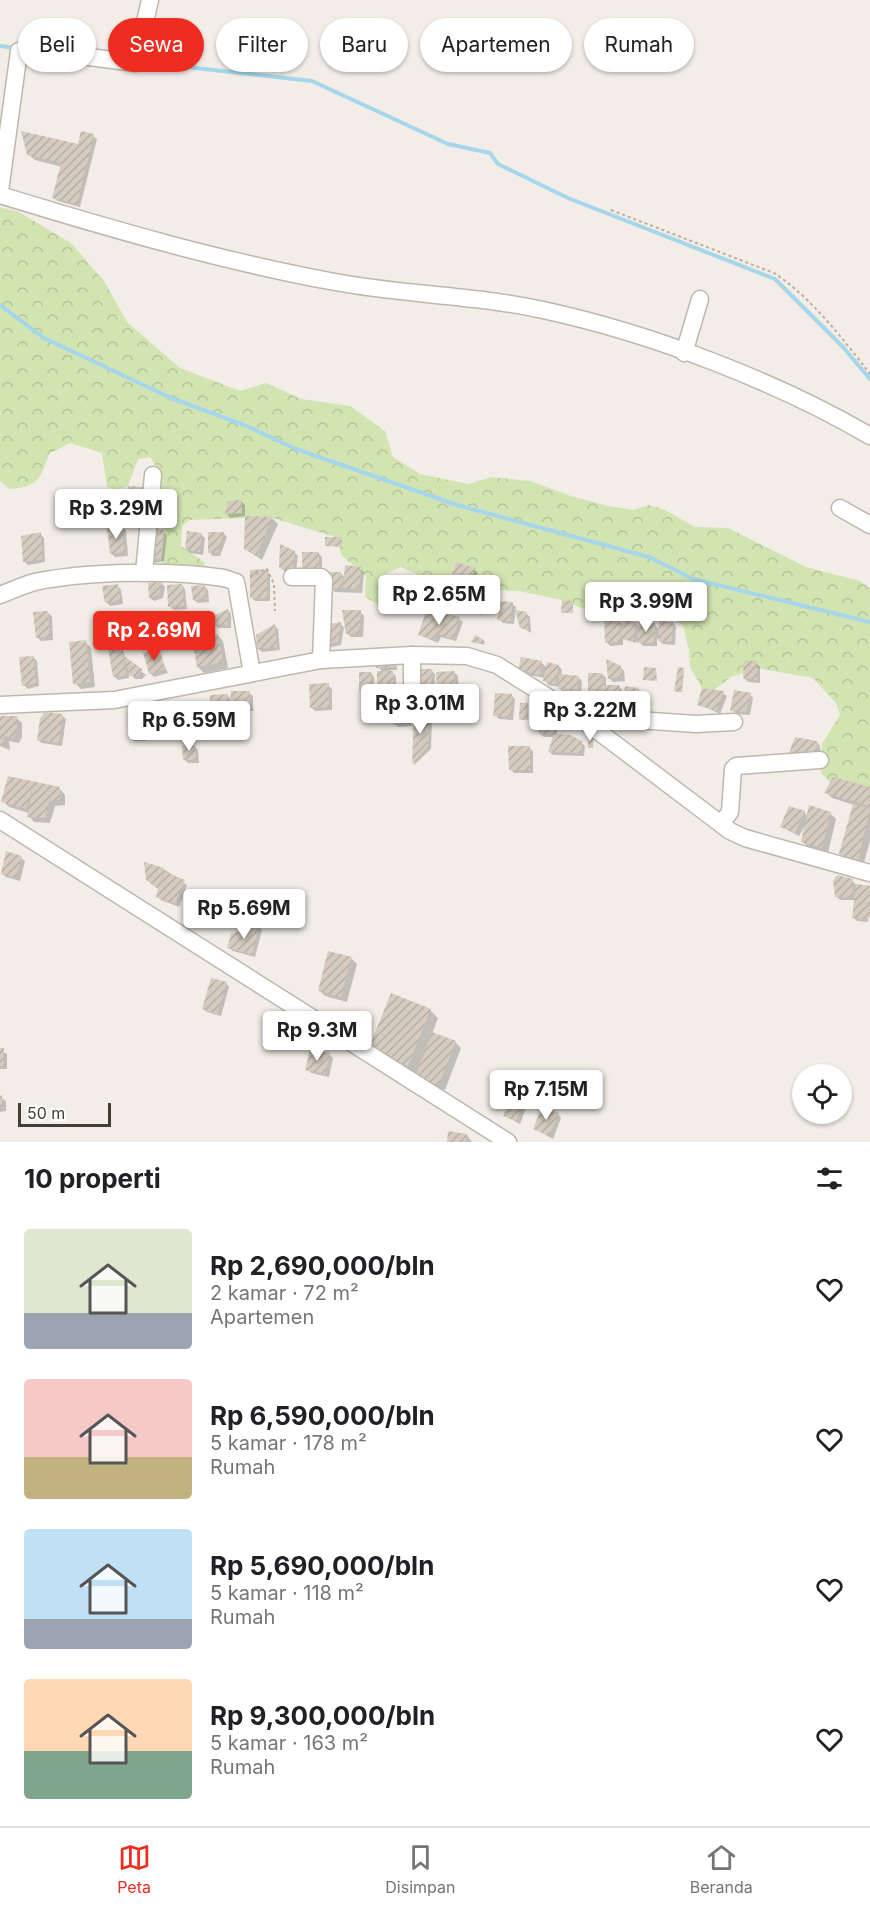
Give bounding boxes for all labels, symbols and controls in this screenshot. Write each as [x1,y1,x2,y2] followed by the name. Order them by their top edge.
[18,18,96,72] chip: Beli
[108,18,204,72] chip: Sewa
[216,18,308,72] chip: Filter
[320,18,408,72] chip: Baru
[420,18,572,72] chip: Apartemen
[584,18,694,72] chip: Rumah
[54,489,178,540] pin: Rp 3.29M
[69,496,163,520] text: Rp 3.29M
[377,575,501,626] pin: Rp 2.65M
[392,582,486,606] text: Rp 2.65M
[584,582,708,633] pin: Rp 3.99M
[599,589,693,613] text: Rp 3.99M
[92,611,216,662] pin: Rp 2.69M
[107,618,201,642] text: Rp 2.69M
[358,684,482,735] pin: Rp 3.01M
[375,691,465,715] text: Rp 3.01M
[528,691,652,742] pin: Rp 3.22M
[543,698,637,722] text: Rp 3.22M
[127,701,251,752] pin: Rp 6.59M
[142,708,236,732] text: Rp 6.59M
[182,889,306,940] pin: Rp 5.69M
[197,896,291,920] text: Rp 5.69M
[262,1011,372,1062] pin: Rp 9.3M
[277,1018,357,1042] text: Rp 9.3M
[792,1064,852,1124] map controls
[792,1064,852,1124] button: locate
[484,1070,608,1121] pin: Rp 7.15M
[504,1077,588,1101] text: Rp 7.15M
[18,1100,111,1128] scale bar
[27,1103,65,1123] text: 50 m
[813,1162,846,1195] icon: filters
[24,1163,161,1194] text: 10 properti
[210,1250,435,1281] text: Rp 2,690,000/bln
[72,1253,144,1325] icon: home
[813,1273,846,1306] icon: heart
[210,1281,359,1305] text: 2 kamar · 72 m²
[210,1305,314,1329] text: Apartemen
[210,1400,435,1431] text: Rp 6,590,000/bln
[72,1403,144,1475] icon: home
[813,1423,846,1456] icon: heart
[210,1431,367,1455] text: 5 kamar · 178 m²
[210,1455,275,1479] text: Rumah
[210,1550,434,1581] text: Rp 5,690,000/bln
[72,1553,144,1625] icon: home
[813,1573,846,1606] icon: heart
[210,1581,364,1605] text: 5 kamar · 118 m²
[210,1605,275,1629] text: Rumah
[210,1700,435,1731] text: Rp 9,300,000/bln
[72,1703,144,1775] icon: home
[813,1723,846,1756] icon: heart
[210,1731,368,1755] text: 5 kamar · 163 m²
[210,1755,275,1779] text: Rumah
[117,1841,151,1897] tab: Peta
[385,1841,455,1897] tab: Disimpan
[690,1841,753,1897] tab: Beranda

